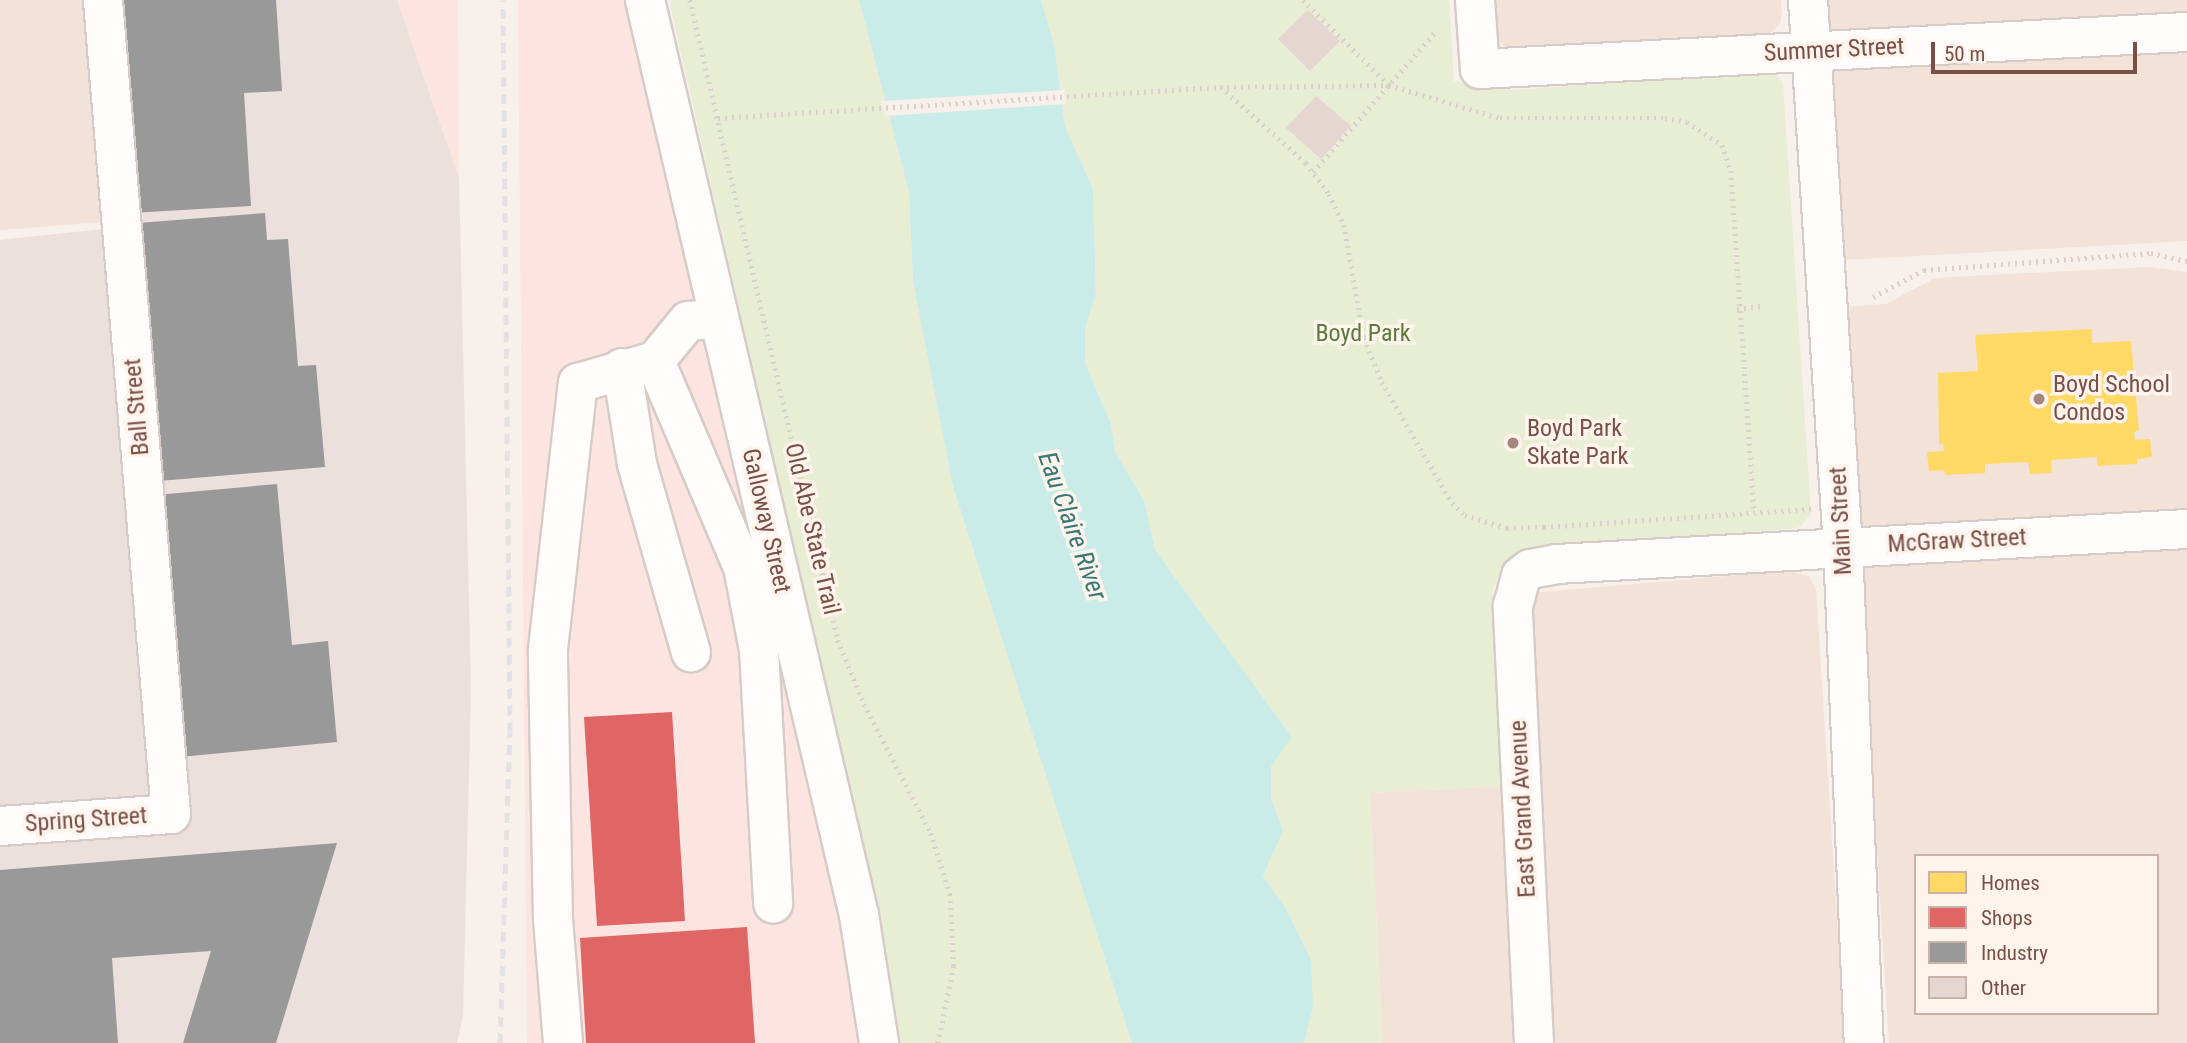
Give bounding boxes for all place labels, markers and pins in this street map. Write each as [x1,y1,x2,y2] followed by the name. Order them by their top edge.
[2053,371,2170,427] place label: Boyd School Condos
[2031,391,2047,407] marker: Boyd School Condos
[1527,415,1628,471] place label: Boyd Park Skate Park
[1505,435,1521,451] marker: Boyd Park Skate Park

